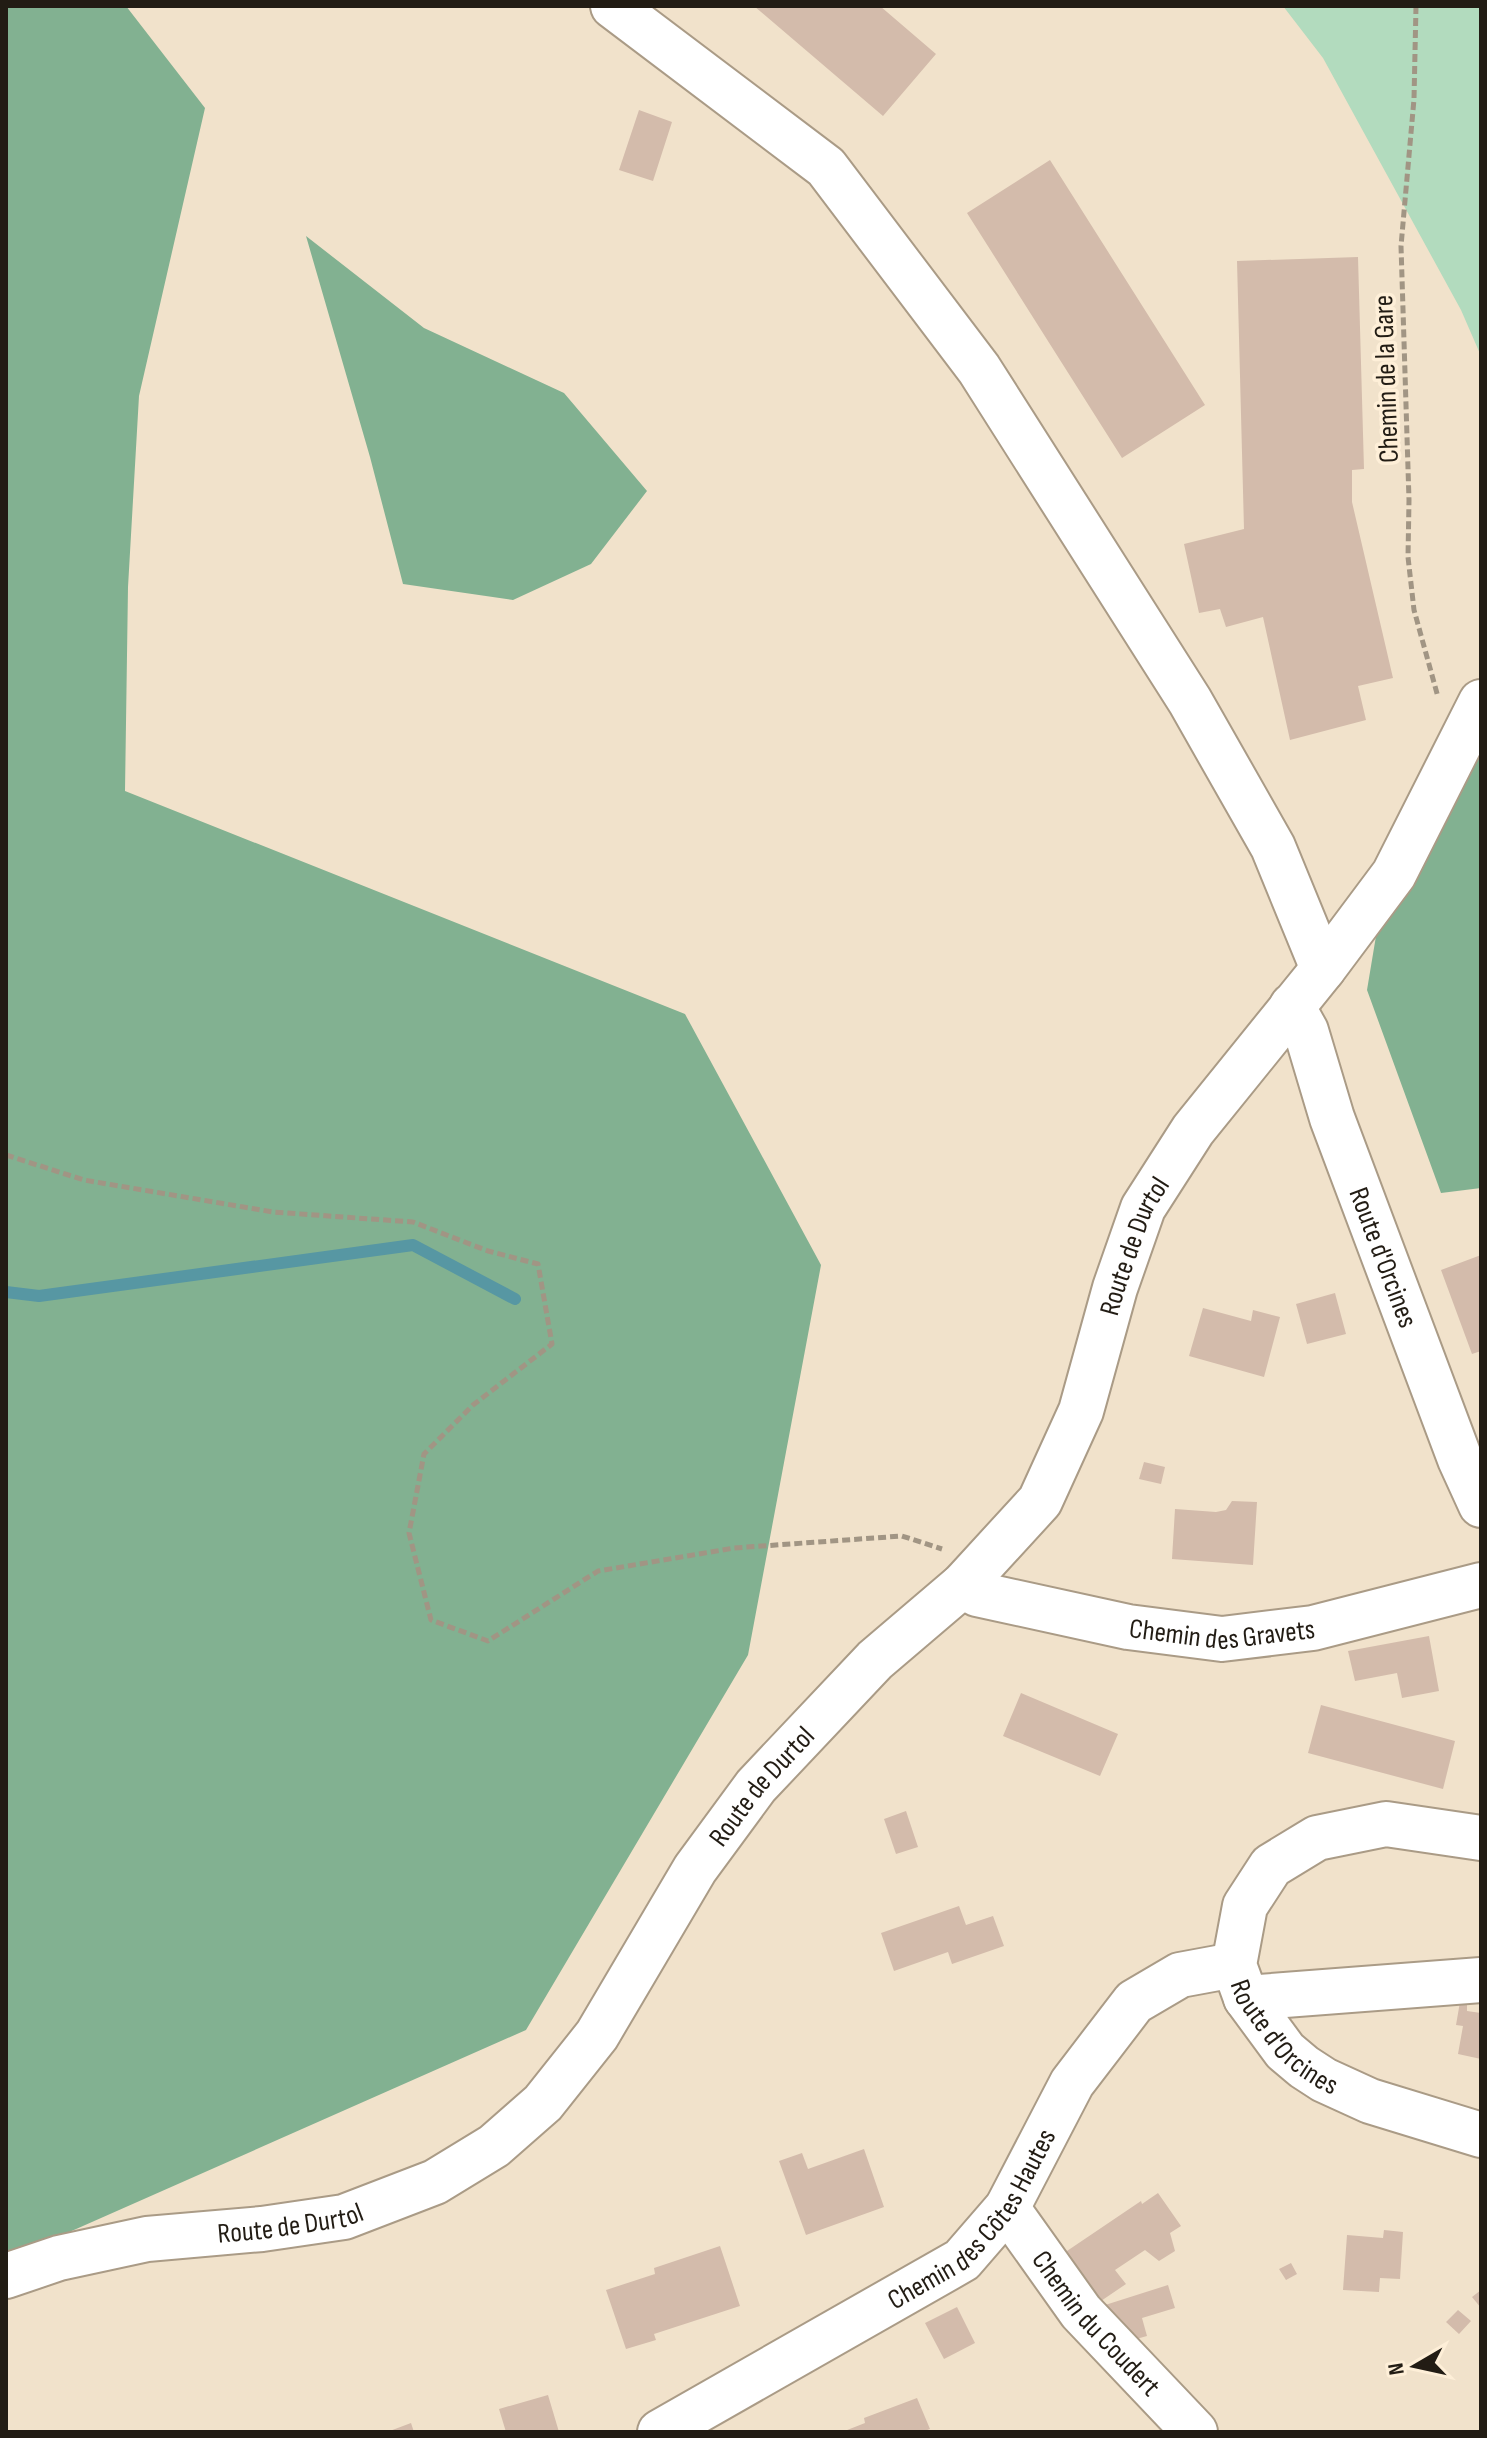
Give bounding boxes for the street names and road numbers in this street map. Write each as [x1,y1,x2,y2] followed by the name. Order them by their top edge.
[1367,295,1406,463] street label: Chemin de la Gare
[1093,1171,1177,1319] street label: Route de Durtol
[1341,1183,1424,1332] street label: Route d'Orcines
[1127,1612,1317,1657] street label: Chemin des Gravets
[702,1720,822,1853] street label: Route de Durtol
[1223,1975,1343,2102] street label: Route d'Orcines
[882,2124,1063,2317] street label: Chemin des Côtes Hautes
[216,2196,368,2251] street label: Route de Durtol
[1025,2245,1167,2403] street label: Chemin du Coudert

